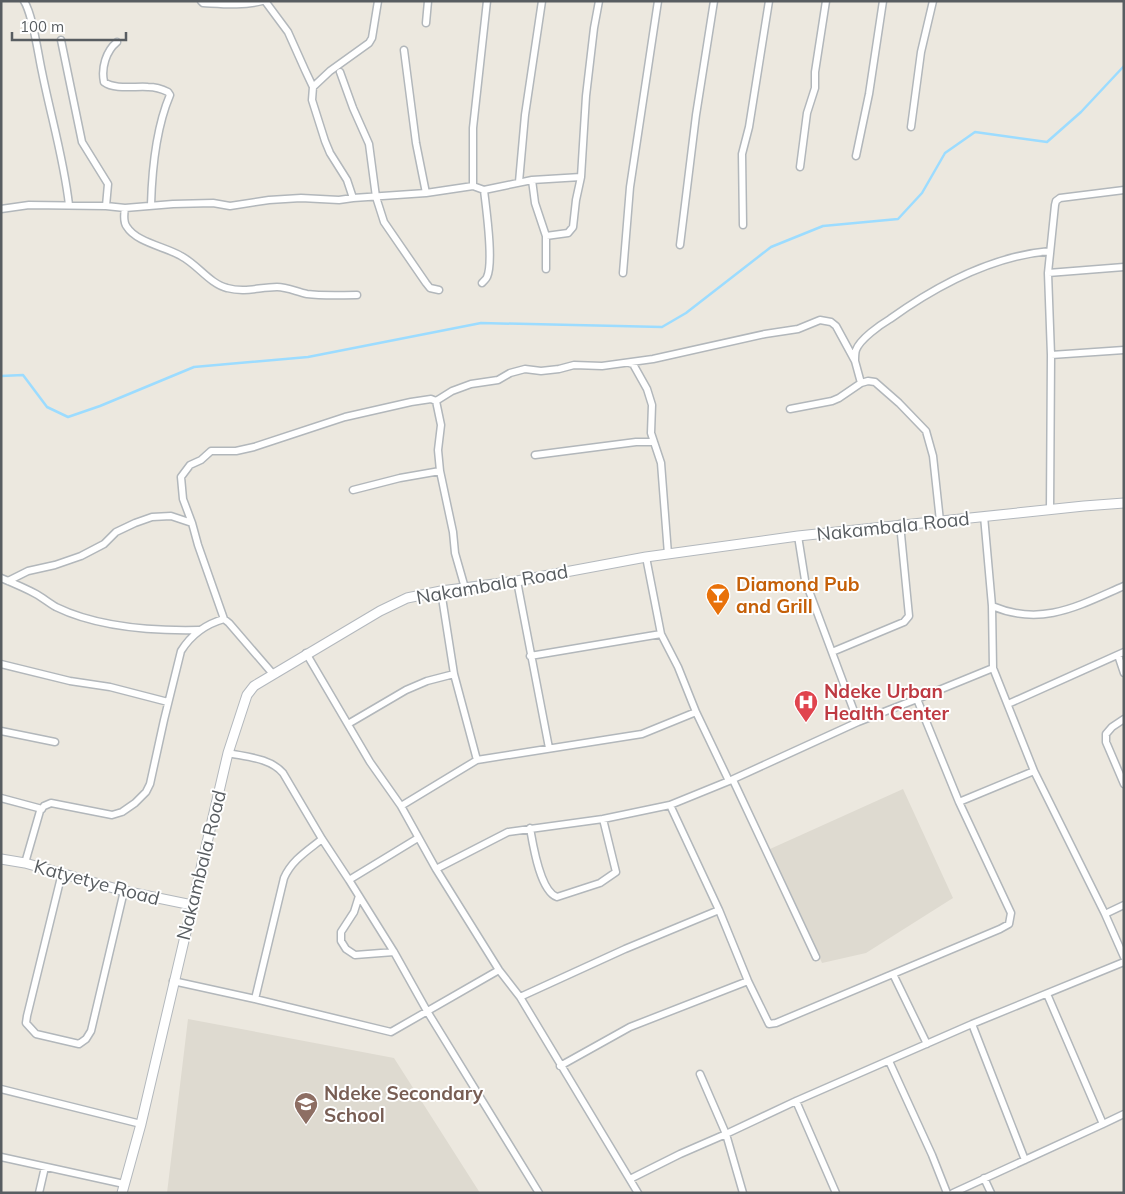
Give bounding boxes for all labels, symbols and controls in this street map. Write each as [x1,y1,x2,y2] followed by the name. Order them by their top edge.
[12,10,126,42] scale bar
[20,17,64,36] text: 100 m
[815,506,971,546] street label: Nakambala Road
[414,559,570,609] street label: Nakambala Road
[736,572,860,618] place label: Diamond Pub and Grill
[705,582,731,616] bar icon: Diamond Pub and Grill
[824,679,949,725] place label: Ndeke Urban Health Center
[793,689,819,723] hospital icon: Ndeke Urban Health Center
[171,788,231,942] street label: Nakambala Road
[32,854,162,910] street label: Katyetye Road
[324,1081,484,1127] place label: Ndeke Secondary School
[293,1091,319,1125] school or university icon: Ndeke Secondary School

